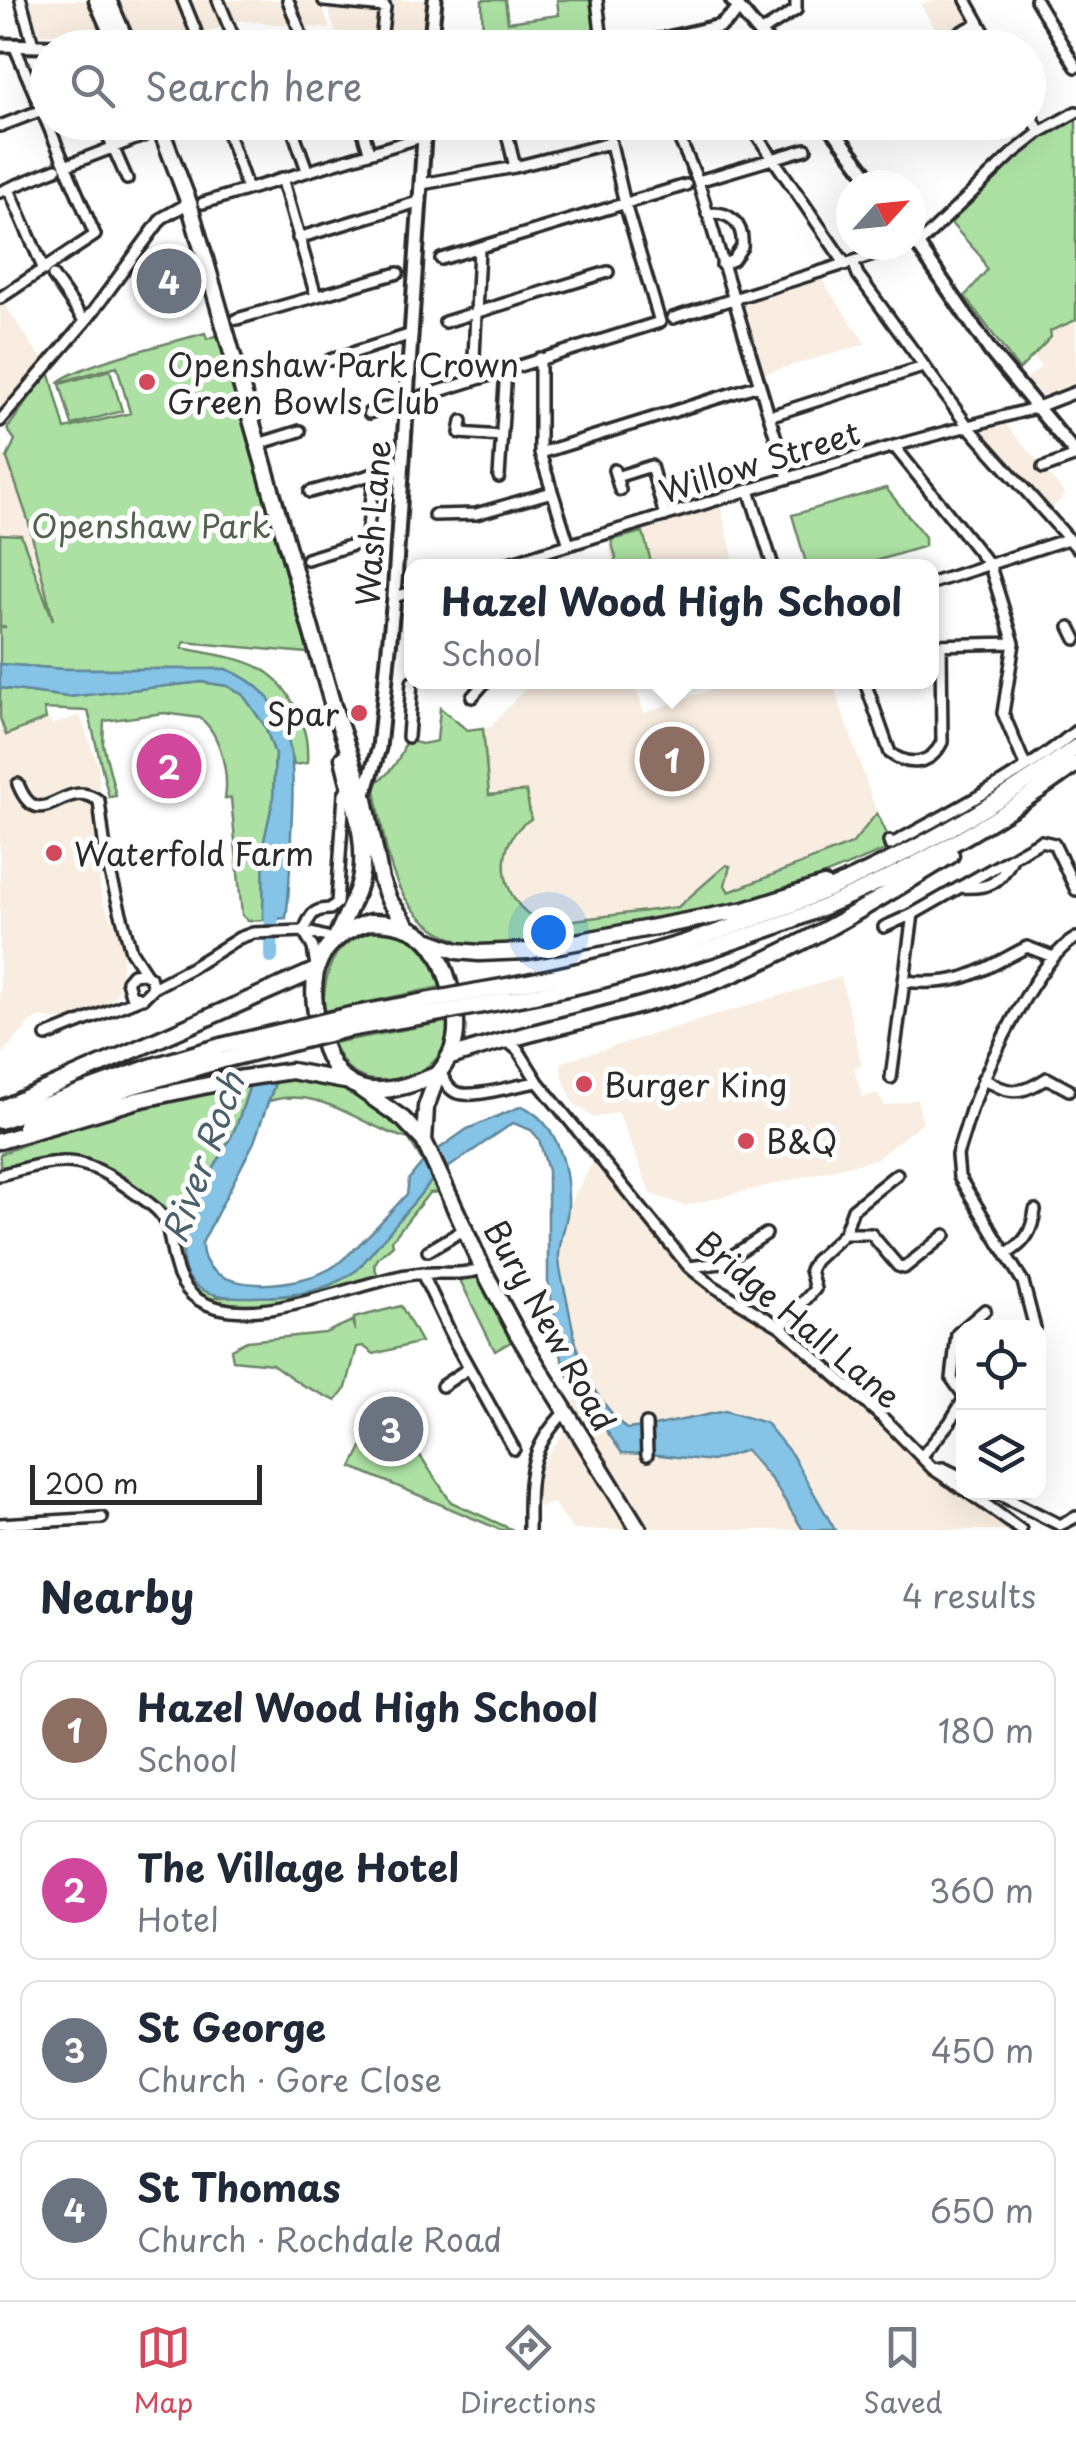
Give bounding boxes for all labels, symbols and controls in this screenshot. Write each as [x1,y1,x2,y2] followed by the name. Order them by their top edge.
[30,30,1046,140] search box
[145,57,362,114] text: Search here
[65,58,120,113] icon: search
[836,170,926,260] north arrow
[136,244,202,318] pin: 4
[167,340,519,425] place label: Openshaw Park Crown Green Bowls Club
[136,371,158,393] marker: Openshaw Park Crown Green Bowls Club
[653,408,865,514] street label: Willow Street
[342,438,402,608] street label: Wash Lane
[31,501,271,549] park label: Openshaw Park
[404,559,939,689] popup
[441,572,902,629] text: Hazel Wood High School
[441,629,542,677] text: School
[267,689,339,737] place label: Spar
[348,702,370,724] marker: Spar
[640,722,704,796] pin: 1
[136,728,202,804] pin: 2
[74,829,314,877] place label: Waterfold Farm
[43,842,65,864] marker: Waterfold Farm
[523,907,574,958] your location
[604,1060,787,1108] place label: Burger King
[147,1063,258,1250] water label: River Roch
[573,1073,595,1095] marker: Burger King
[766,1117,837,1165] place label: B&Q
[735,1130,757,1152] marker: B&Q
[473,1210,629,1440] street label: Bury New Road
[686,1219,912,1419] street label: Bridge Hall Lane
[956,1320,1046,1500] map controls
[956,1320,1046,1410] button: locate
[358,1392,424,1466] pin: 3
[956,1410,1046,1500] button: layers
[30,1460,262,1504] scale bar
[45,1461,138,1504] text: 200 m
[40,1564,194,1627] text: Nearby
[902,1571,1036,1619] text: 4 results
[137,1678,598,1735] text: Hazel Wood High School
[67,1706,82,1754] text: 1
[938,1706,1034,1754] text: 180 m
[137,1735,238,1783] text: School
[137,1838,459,1895] text: The Village Hotel
[63,1866,86,1914] text: 2
[929,1866,1034,1914] text: 360 m
[137,1895,219,1943] text: Hotel
[137,1998,326,2055] text: St George
[64,2026,85,2074] text: 3
[931,2026,1034,2074] text: 450 m
[137,2055,442,2103] text: Church · Gore Close
[137,2158,341,2215] text: St Thomas
[64,2186,85,2234] text: 4
[930,2186,1034,2234] text: 650 m
[137,2215,502,2263] text: Church · Rochdale Road
[133,2320,193,2423] tab: Map
[460,2320,596,2423] tab: Directions
[863,2320,943,2423] tab: Saved

